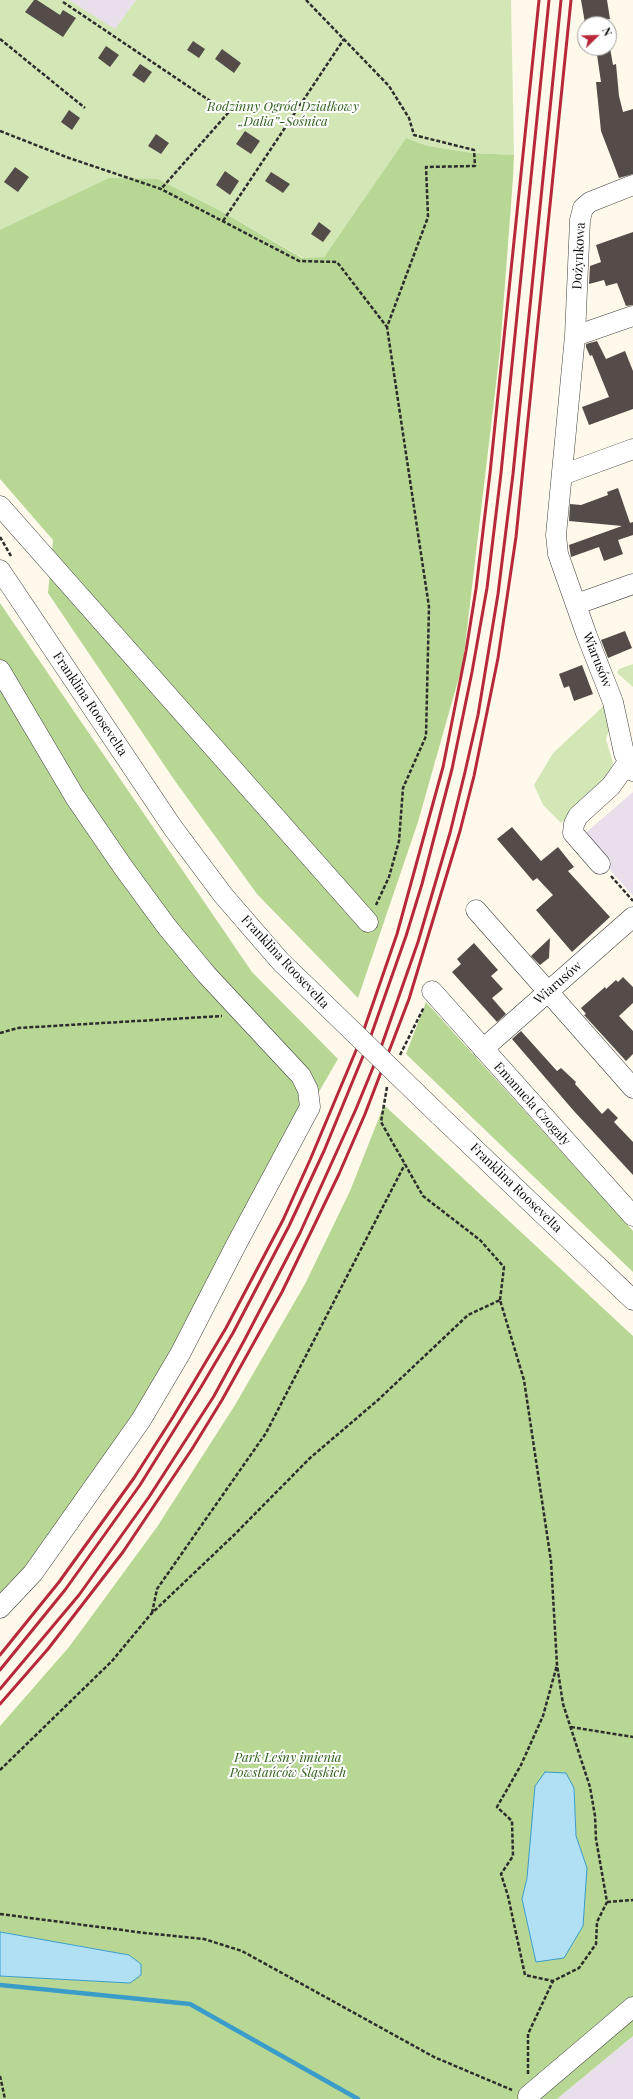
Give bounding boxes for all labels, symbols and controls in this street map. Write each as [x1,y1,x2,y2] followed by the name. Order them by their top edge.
[577,16,617,56] north arrow
[599,25,616,38] text: N
[207,99,359,130] park label: Rodzinny Ogród Działkowy „Dalia”-Sośnica
[569,222,589,290] street label: Dożynkowa
[579,630,615,690] street label: Wiarusów
[49,649,131,759] street label: Franklina Roosevelta
[238,912,332,1012] street label: Franklina Roosevelta
[531,958,585,1008] street label: Wiarusów
[490,1059,574,1149] street label: Emanuela Czogały
[467,1140,565,1236] street label: Franklina Roosevelta
[230,1750,346,1781] park label: Park Leśny imienia Powstańców Śląskich

